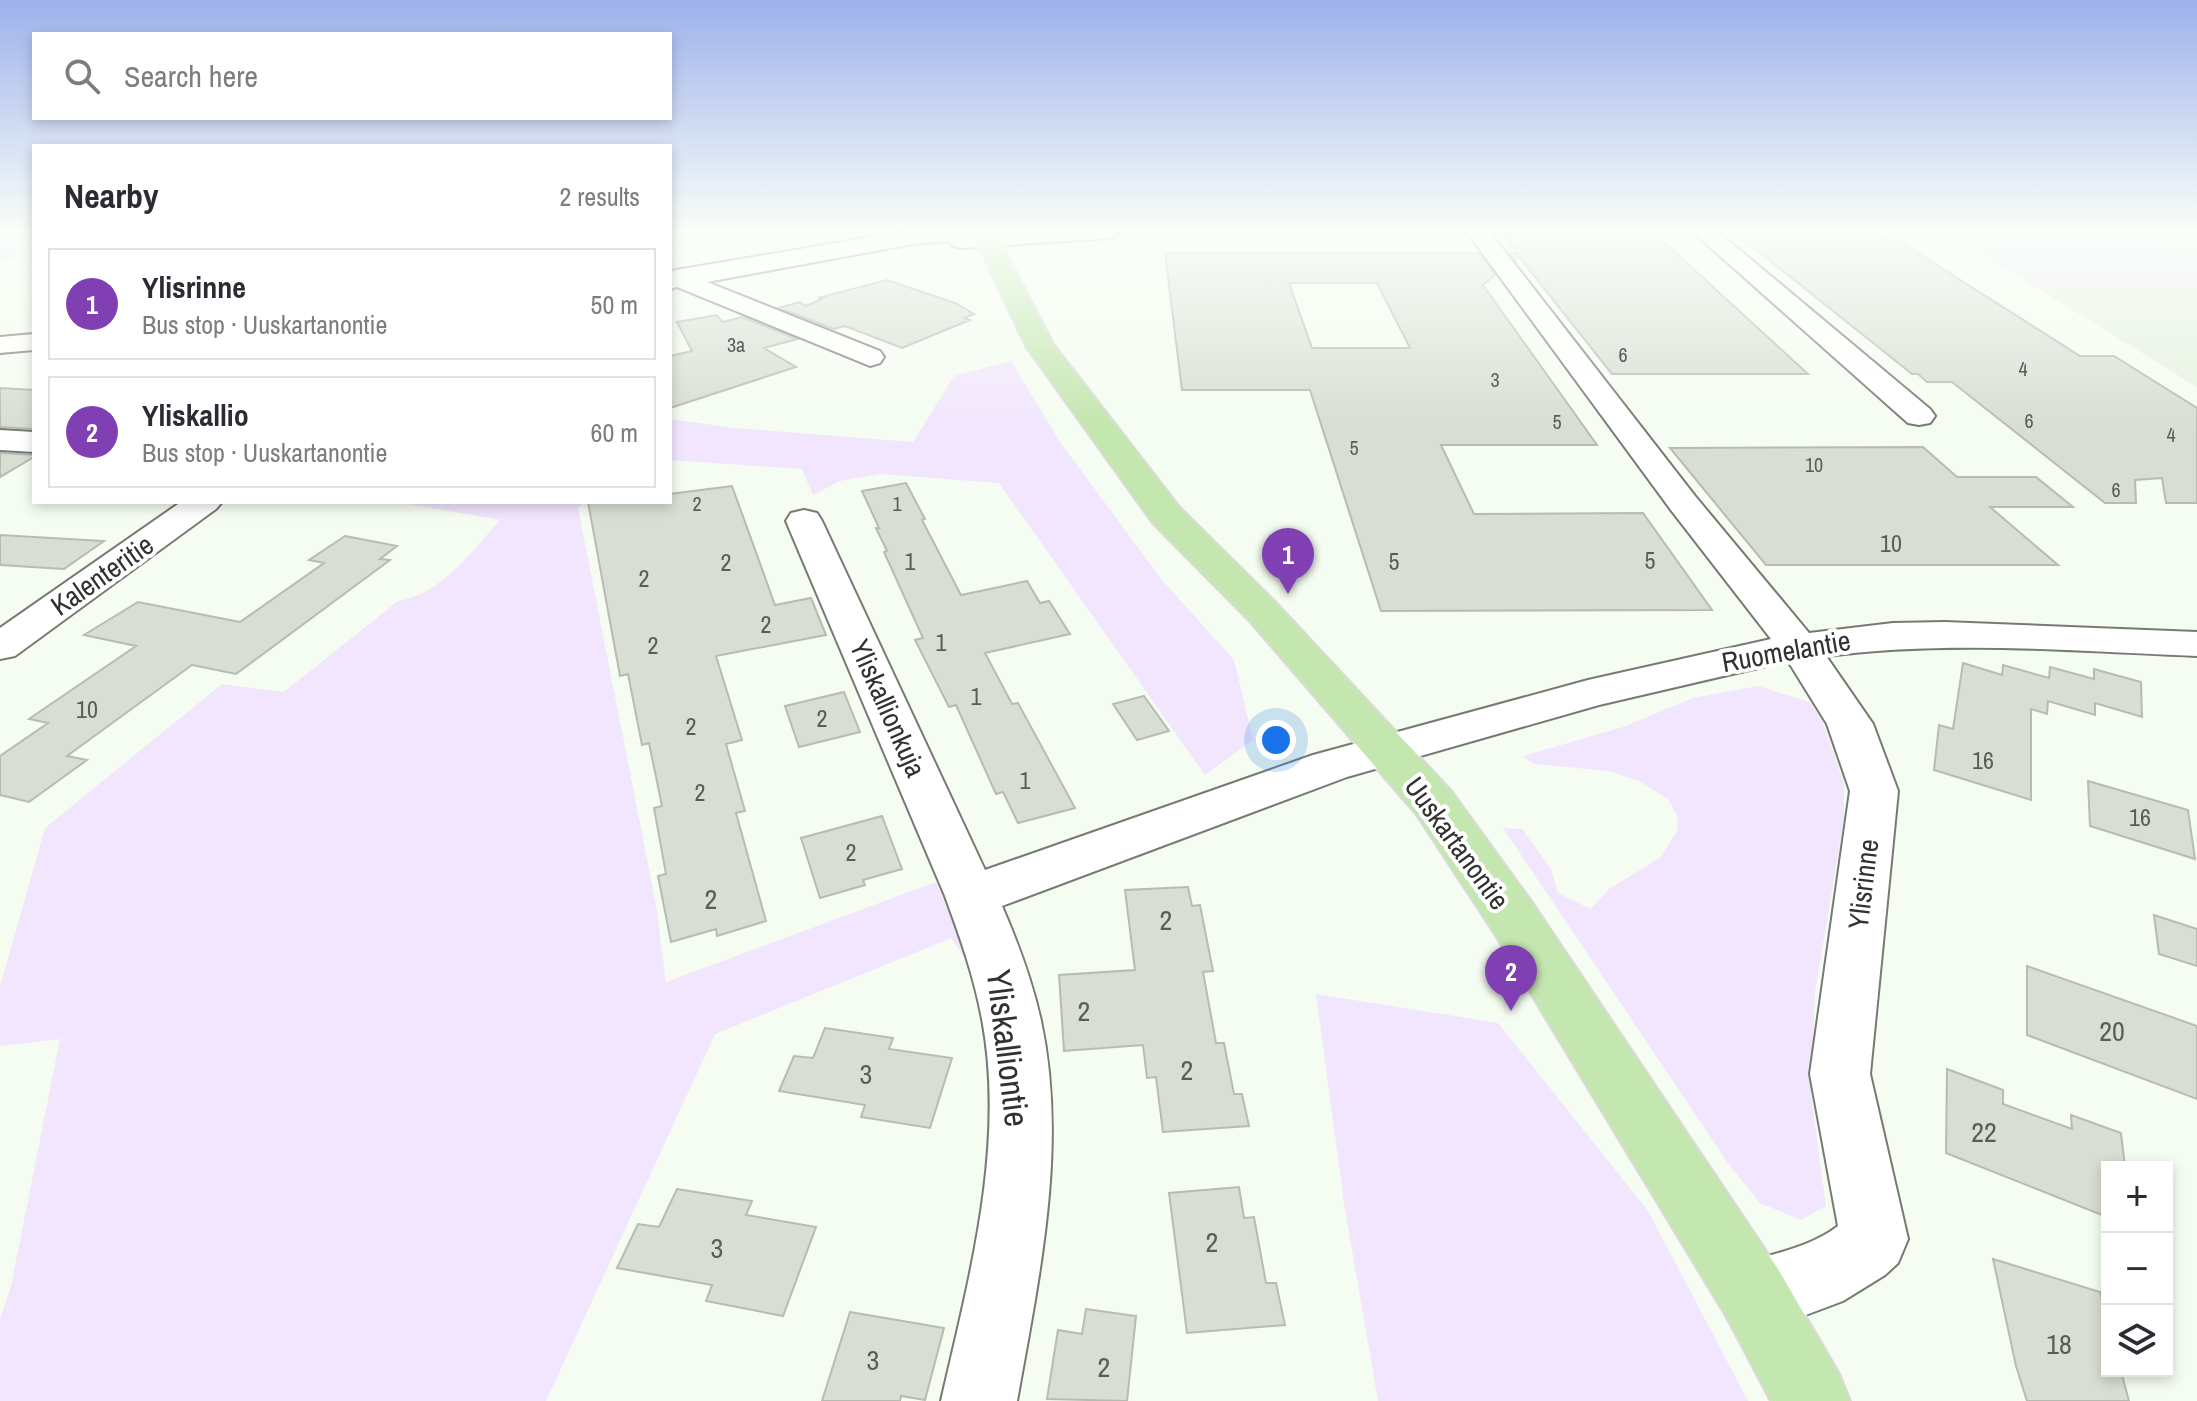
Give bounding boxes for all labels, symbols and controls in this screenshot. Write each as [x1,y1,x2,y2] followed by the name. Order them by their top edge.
[32,32,672,120] search box
[60,54,104,98] icon: search
[124,56,258,96] text: Search here
[64,173,159,219] text: Nearby
[559,179,640,214] text: 2 results
[142,267,246,307] text: Ylisrinne
[86,287,98,322] text: 1
[591,287,638,322] text: 50 m
[142,307,387,342] text: Bus stop · Uuskartanontie
[727,331,745,358] house number: 3a
[1618,341,1628,368] house number: 6
[2018,355,2028,382] house number: 4
[1490,366,1500,393] house number: 3
[142,395,249,435] text: Yliskallio
[2024,407,2034,434] house number: 6
[1552,408,1562,435] house number: 5
[86,415,98,450] text: 2
[591,415,638,450] text: 60 m
[2166,421,2176,448] house number: 4
[1349,434,1359,461] house number: 5
[142,435,387,470] text: Bus stop · Uuskartanontie
[1805,451,1823,478] house number: 10
[2111,476,2121,503] house number: 6
[692,490,702,517] house number: 2
[892,490,902,517] house number: 1
[43,526,161,624] street label: Kalenteritie
[1880,527,1902,559] house number: 10
[1262,528,1314,594] pin: 1
[1645,544,1656,576] house number: 5
[905,545,916,577] house number: 1
[1389,545,1400,577] house number: 5
[721,546,731,578] house number: 2
[639,562,649,594] house number: 2
[761,608,771,640] house number: 2
[1719,621,1853,681] street label: Ruomelantie
[936,626,947,658] house number: 1
[648,629,658,661] house number: 2
[841,633,935,783] street label: Yliskallionkuja
[971,680,982,712] house number: 1
[76,693,98,725] house number: 10
[817,702,827,734] house number: 2
[686,710,696,742] house number: 2
[1256,720,1296,760] your location
[1972,744,1994,776] house number: 16
[1020,764,1031,796] house number: 1
[1396,769,1518,917] street label: Uuskartanontie
[695,776,705,808] house number: 2
[2129,801,2151,833] house number: 16
[846,836,856,868] house number: 2
[1839,837,1887,931] street label: Ylisrinne
[705,880,717,918] house number: 2
[1160,901,1172,939] house number: 2
[1485,945,1537,1011] pin: 2
[976,967,1040,1129] street label: Yliskalliontie
[1078,992,1090,1030] house number: 2
[2099,1012,2125,1050] house number: 20
[1181,1051,1193,1089] house number: 2
[860,1055,872,1093] house number: 3
[1971,1113,1997,1151] house number: 22
[2101,1161,2173,1377] map controls
[2101,1161,2173,1233] button: +
[1206,1223,1218,1261] house number: 2
[711,1229,723,1267] house number: 3
[2101,1233,2173,1305] button: −
[2101,1305,2173,1377] button: layers
[2046,1325,2072,1363] house number: 18
[867,1341,879,1379] house number: 3
[1098,1348,1110,1386] house number: 2

